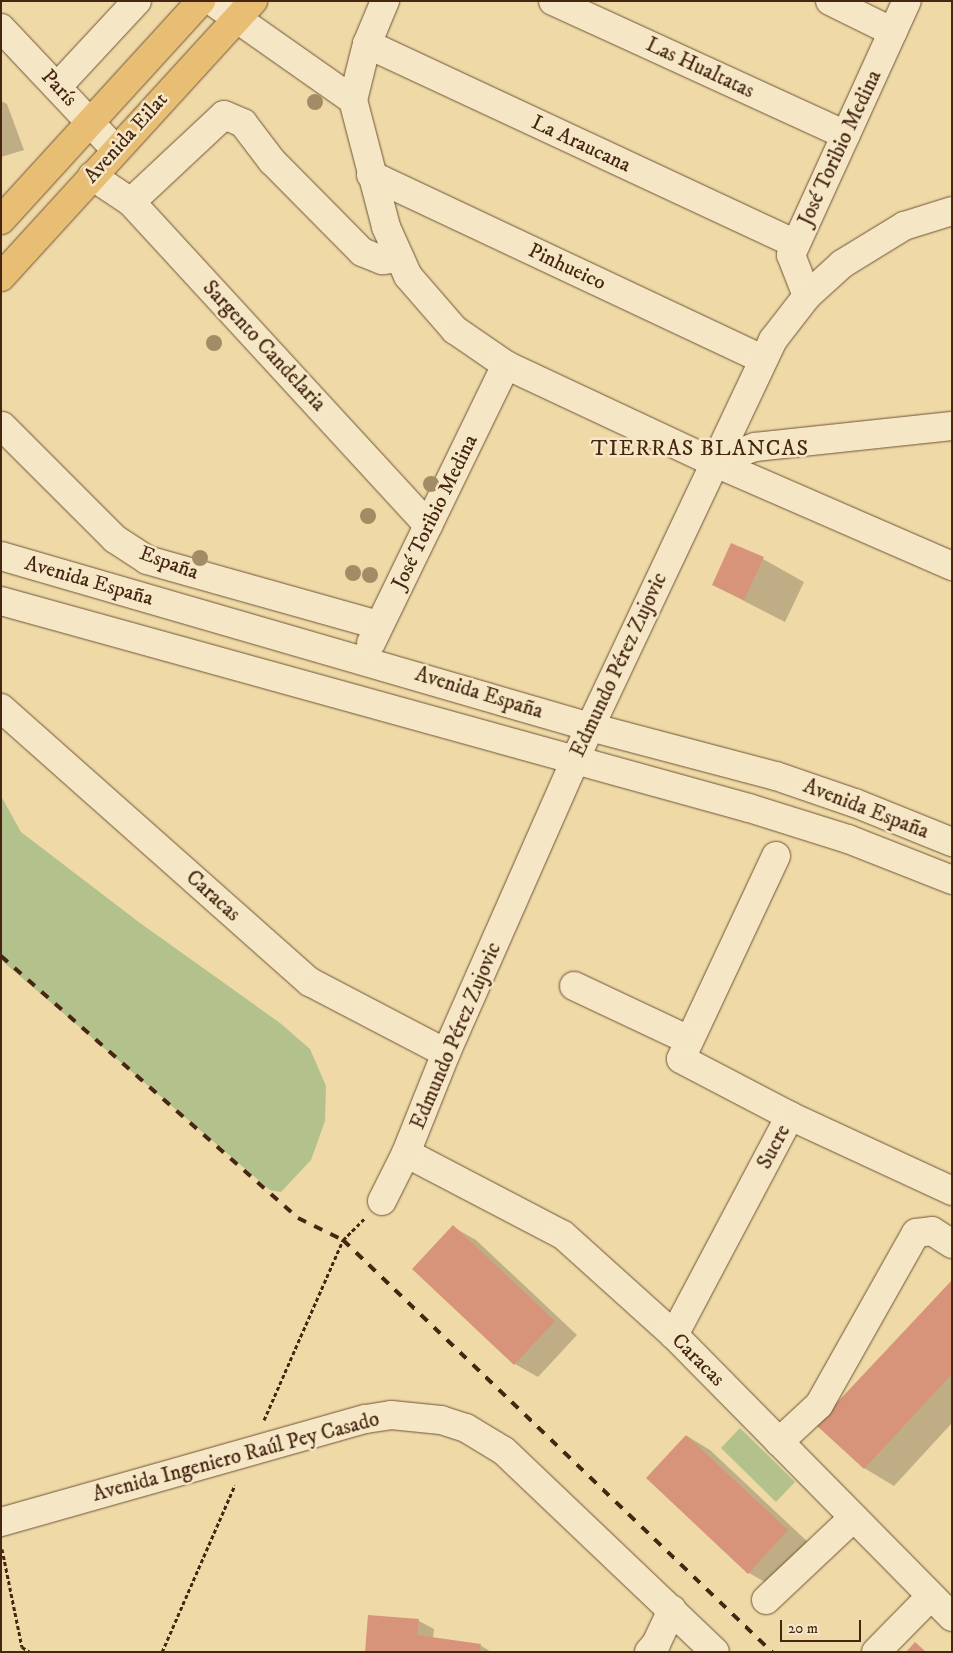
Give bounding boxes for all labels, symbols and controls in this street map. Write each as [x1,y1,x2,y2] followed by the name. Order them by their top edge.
[642,32,758,104] street label: Las Hualtatas
[36,64,82,112] street label: París
[793,66,887,230] street label: José Toribio Medina
[79,87,173,189] street label: Avenida Eilat
[527,110,635,178] street label: La Araucana
[524,238,610,296] street label: Pinhueico
[197,275,331,417] street label: Sargento Candelaria
[387,431,483,593] street label: José Toribio Medina
[589,436,811,462] district label: TIERRAS BLANCAS
[136,541,202,585] street label: España
[22,551,156,611] street label: Avenida España
[565,569,673,761] street label: Edmundo Pérez Zujovic
[412,662,546,724] street label: Avenida España
[800,774,932,844] street label: Avenida España
[181,865,245,927] street label: Caracas
[405,939,507,1133] street label: Edmundo Pérez Zujovic
[752,1120,796,1174] street label: Sucre
[666,1328,730,1392] street label: Caracas
[90,1407,382,1507] street label: Avenida Ingeniero Raúl Pey Casado
[783,1610,864,1642] scale bar
[788,1619,818,1638] text: 20 m

